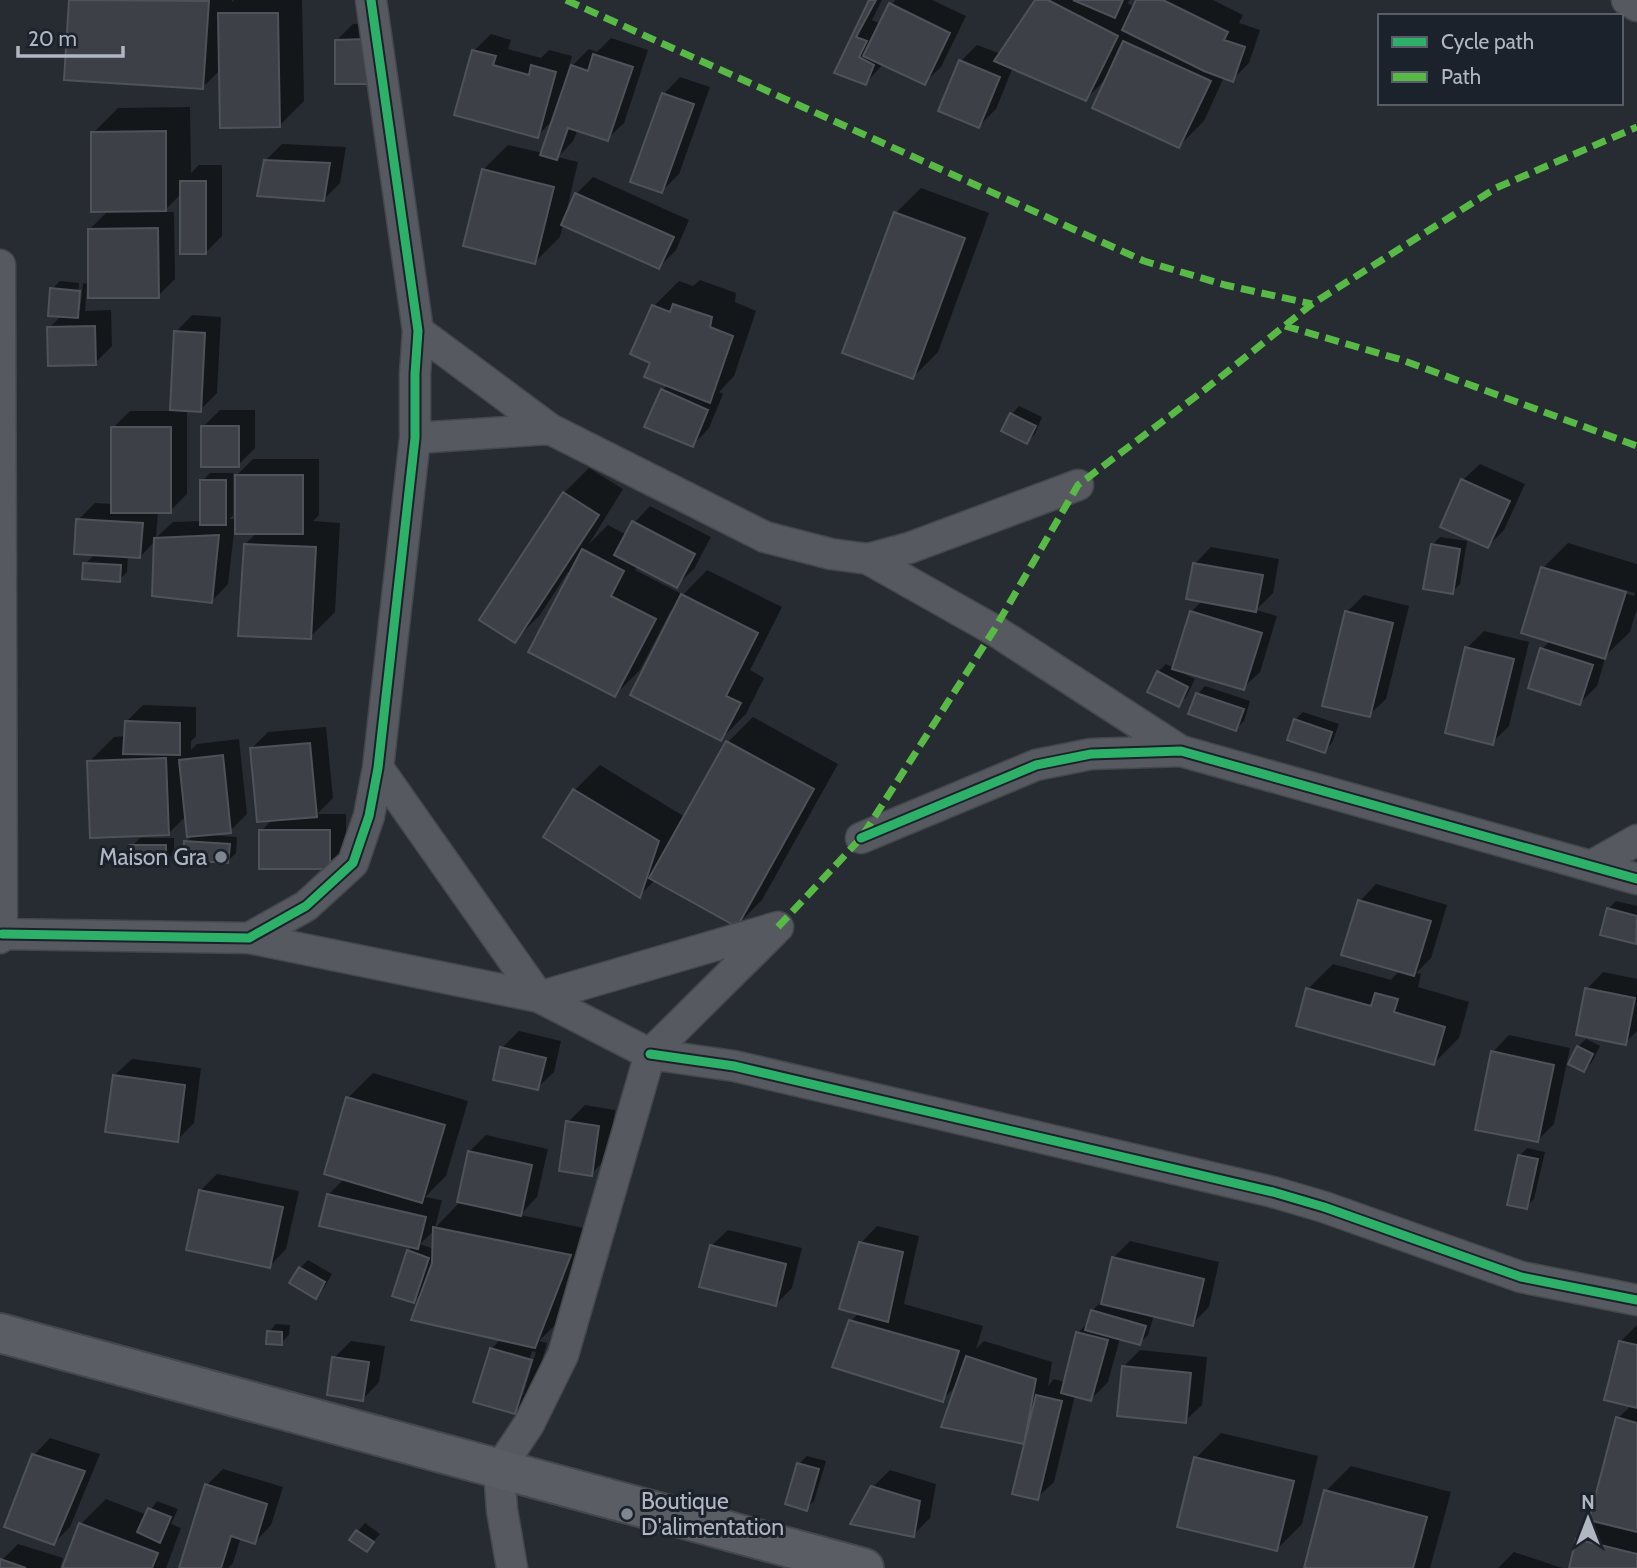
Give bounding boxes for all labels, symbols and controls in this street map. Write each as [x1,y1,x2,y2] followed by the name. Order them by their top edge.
[18,14,122,58] scale bar
[1378,14,1623,105] legend
[28,26,77,51] text: 20 m
[1441,29,1534,54] text: Cycle path
[1441,64,1481,89] text: Path
[99,843,207,871] place label: Maison Gra
[213,849,229,865] marker: Maison Gra
[1553,1484,1623,1554] north arrow
[641,1487,784,1541] place label: Boutique D'alimentation
[1581,1491,1595,1514] text: N
[619,1506,635,1522] marker: Boutique D'alimentation

